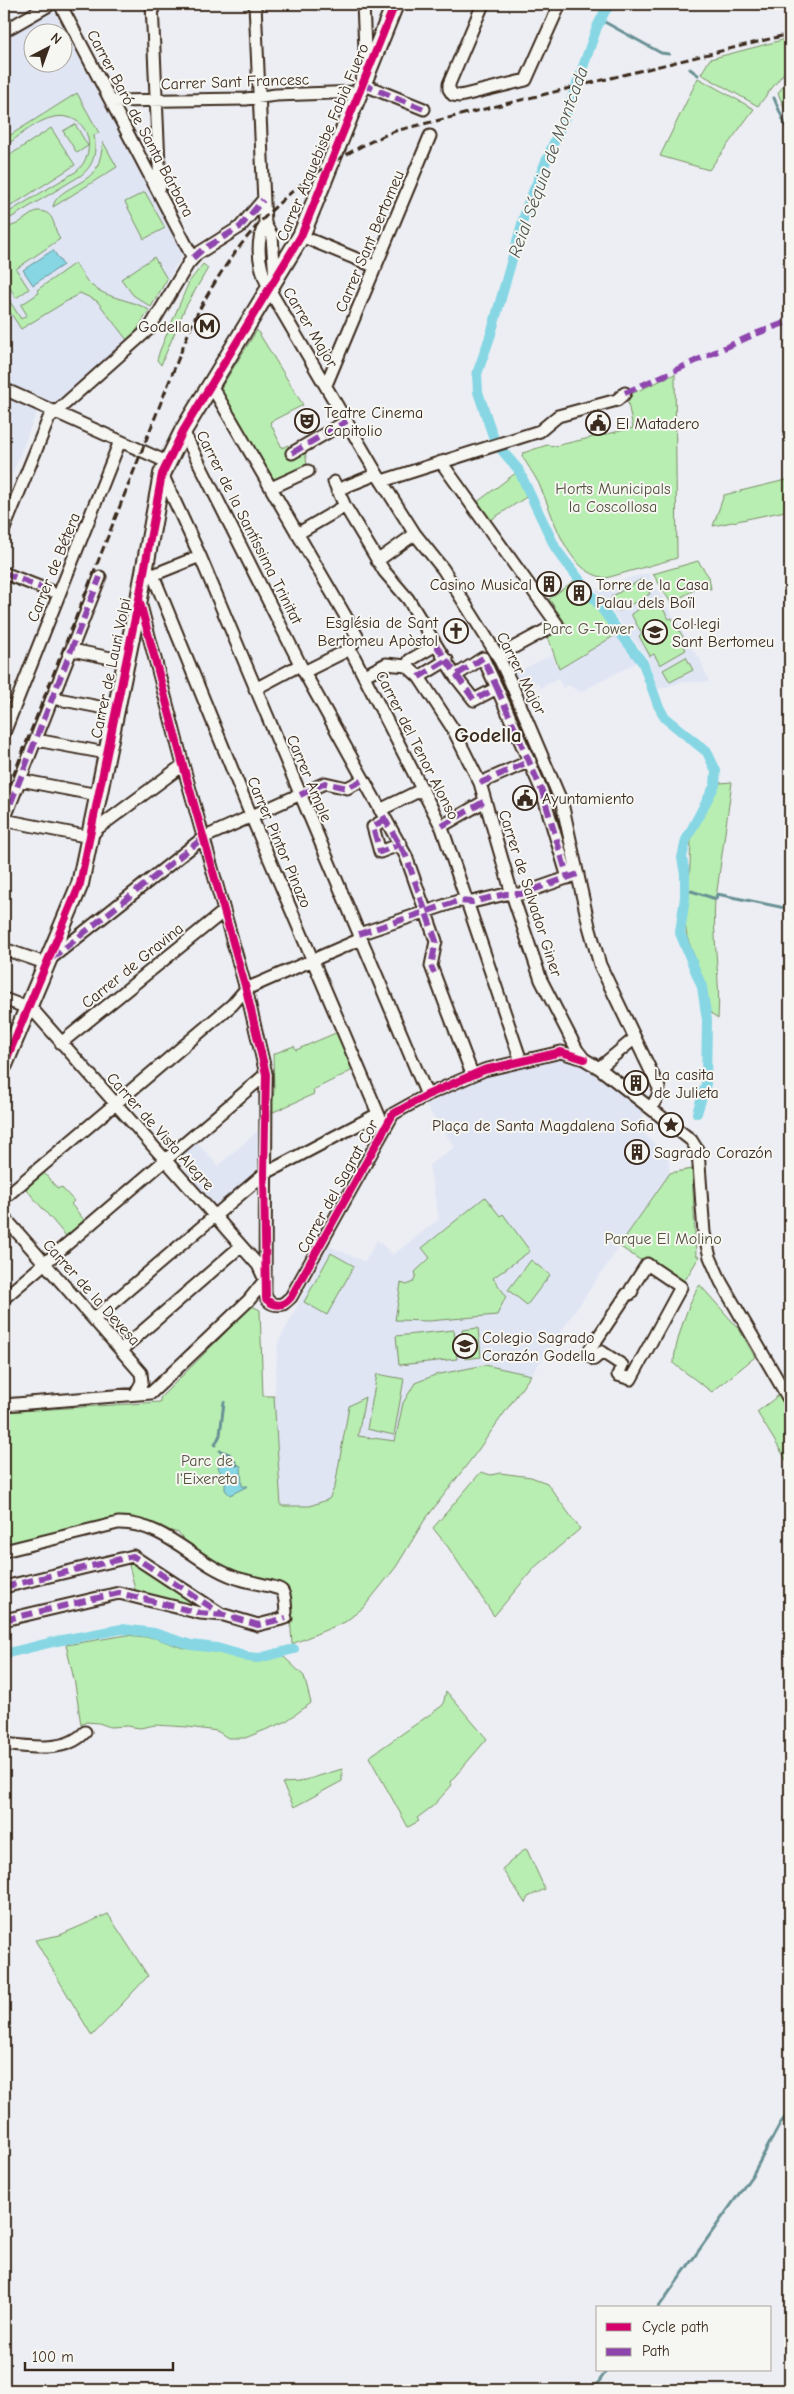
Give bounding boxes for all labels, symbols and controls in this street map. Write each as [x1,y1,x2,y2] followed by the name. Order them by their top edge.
[22,22,72,72] north arrow
[83,27,197,220] street label: Carrer Baró de Santa Bárbara
[47,29,65,48] text: N
[273,41,373,244] street label: Carrer Arquebisbe Fabià Fuero
[504,64,593,260] water label: Reial Séquia de Montcada
[161,70,310,94] street label: Carrer Sant Francesc
[332,168,408,315] street label: Carrer Sant Bertomeu
[279,284,341,371] street label: Carrer Major
[194,313,220,339] metro station icon: Godella
[138,318,190,336] place label: Godella
[324,404,423,440] place label: Teatre Cinema Capitolio
[294,408,320,434] theatre icon: Teatre Cinema Capitolio
[585,410,611,436] public building icon: El Matadero
[616,415,700,433] place label: El Matadero
[192,428,306,628] street label: Carrer de la Santíssima Trinitat
[555,480,671,516] park label: Horts Municipals la Coscollosa
[24,510,84,625] street label: Carrer de Bétera
[536,571,562,597] building icon: Casino Musical
[430,576,532,594] place label: Casino Musical
[596,576,709,612] place label: Torre de la Casa Palau dels Boïl
[566,580,592,606] building icon: Torre de la Casa Palau dels Boïl
[87,596,135,740] street label: Carrer de Lauri Volpi
[317,614,438,650] place label: Església de Sant Bertomeu Apòstol
[672,615,774,651] place label: Col·legi Sant Bertomeu
[443,618,469,644] church icon: Església de Sant Bertomeu Apòstol
[642,619,668,645] school or university icon: Col·legi Sant Bertomeu
[542,620,634,638] park label: Parc G-Tower
[493,629,550,718] street label: Carrer Major
[372,668,463,823] street label: Carrer del Tenor Alonso
[454,723,522,747] district label: Godella
[283,732,335,825] street label: Carrer Ample
[243,774,315,911] street label: Carrer Pintor Pinazo
[512,785,538,811] public building icon: Ayuntamiento
[542,790,634,808] place label: Ayuntamiento
[495,808,566,980] street label: Carrer de Salvador Giner
[78,919,187,1012] street label: Carrer de Gravina
[654,1066,719,1102] place label: La casita de Julieta
[103,1069,218,1194] street label: Carrer de Vista Alegre
[623,1070,649,1096] building icon: La casita de Julieta
[658,1112,684,1138] place icon: Plaça de Santa Magdalena Sofia
[294,1116,382,1256] street label: Carrer del Sagrat Cor
[432,1117,654,1135] place label: Plaça de Santa Magdalena Sofia
[624,1139,650,1165] building icon: Sagrado Corazón
[654,1144,773,1162] place label: Sagrado Corazón
[604,1230,722,1248] park label: Parque El Molino
[39,1236,144,1349] street label: Carrer de la Devesa
[482,1329,596,1365] place label: Colegio Sagrado Corazón Godella
[452,1333,478,1359] school or university icon: Colegio Sagrado Corazón Godella
[176,1452,238,1488] park label: Parc de l'Eixereta
[596,2306,772,2372] legend
[642,2318,709,2336] text: Cycle path
[25,2339,172,2371] scale bar
[642,2342,670,2360] text: Path
[32,2348,74,2366] text: 100 m

